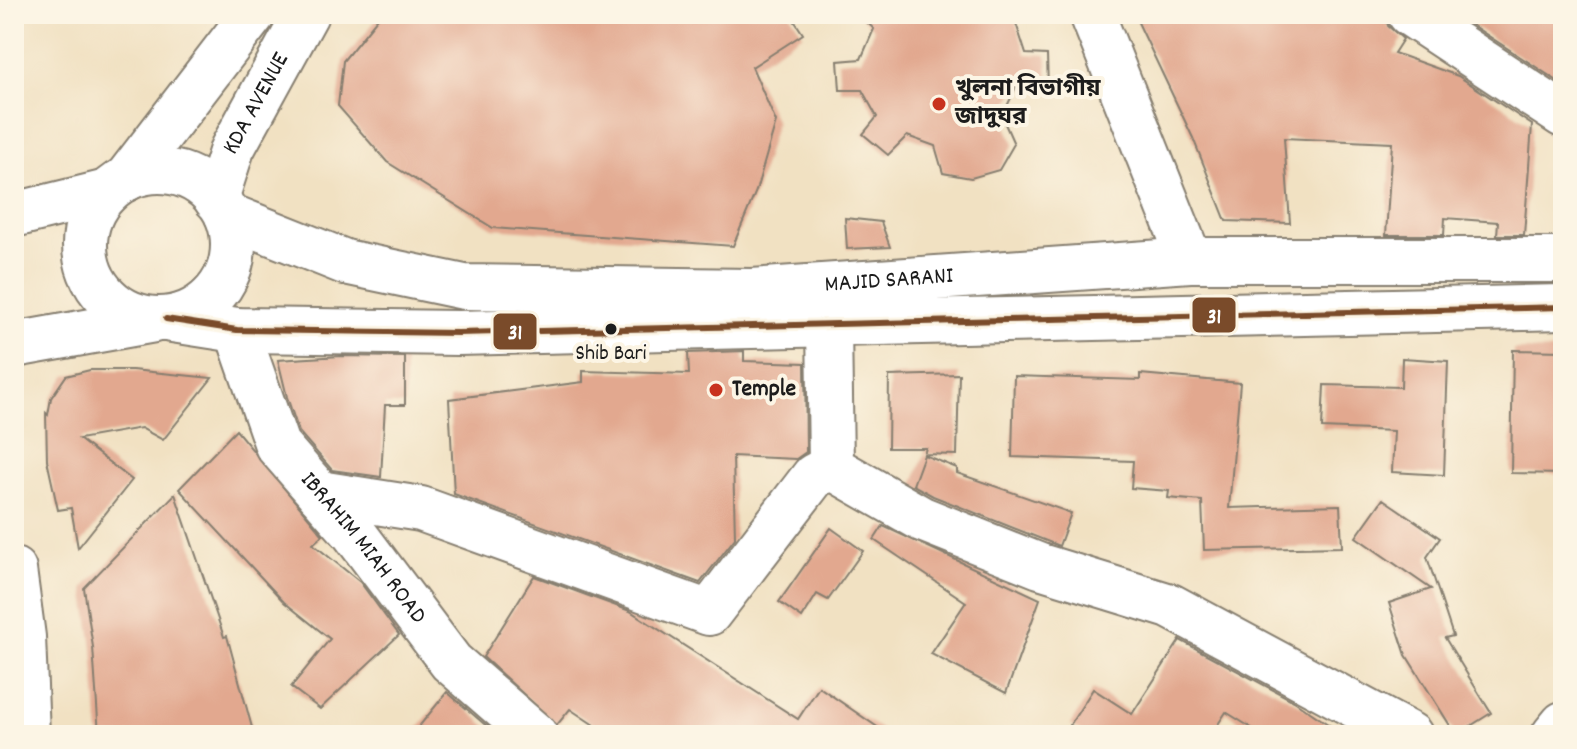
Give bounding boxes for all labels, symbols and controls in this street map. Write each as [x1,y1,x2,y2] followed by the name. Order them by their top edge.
[215,46,299,161] street label: KDA AVENUE
[954,73,1102,135] place label: খুলনা বিভাগীয় জাদুঘর
[930,95,948,113] marker: খুলনা বিভাগীয় জাদুঘর
[823,260,955,303] street label: MAJID SARANI
[1191,296,1237,334] line badge: 31
[1207,303,1221,334] text: 31
[492,312,538,351] line badge: 31
[508,319,522,350] text: 31
[603,321,619,337] marker: Shib Bari
[575,339,647,370] place label: Shib Bari
[732,373,796,407] place label: Temple
[707,381,725,399] marker: Temple
[291,465,434,632] street label: IBRAHIM MIAH ROAD

